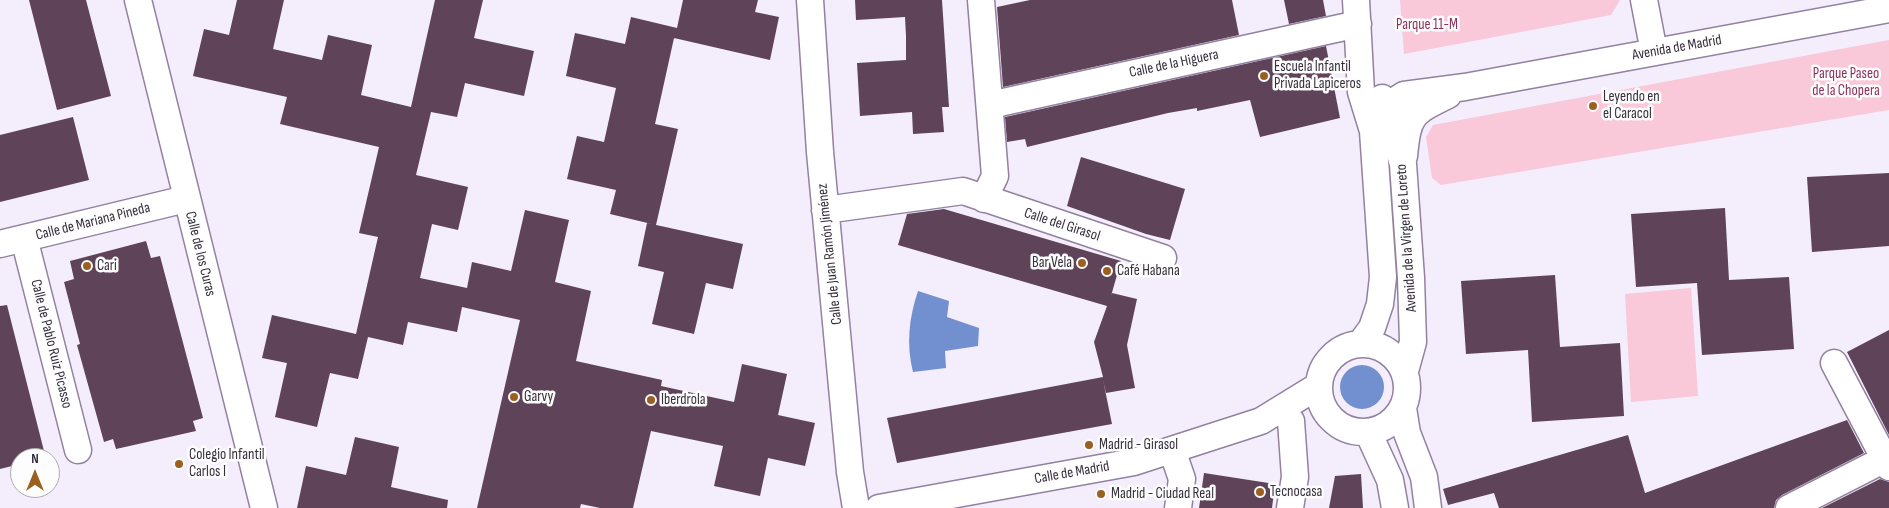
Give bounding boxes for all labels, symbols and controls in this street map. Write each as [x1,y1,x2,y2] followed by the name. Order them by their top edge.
[1396,16,1458,34] park label: Parque 11-M
[1631,31,1723,65] street label: Avenida de Madrid
[1128,46,1220,82] street label: Calle de la Higuera
[1274,58,1361,93] place label: Escuela Infantil Privada Lapiceros
[1812,65,1880,100] park label: Parque Paseo de la Chopera
[1258,70,1270,82] marker: Escuela Infantil Privada Lapiceros
[1603,88,1660,123] place label: Leyendo en el Caracol
[1587,100,1599,112] marker: Leyendo en el Caracol
[1393,163,1421,313] street label: Avenida de la Virgen de Loreto
[814,182,846,326] street label: Calle de Juan Ramón Jiménez
[34,199,152,245] street label: Calle de Mariana Pineda
[1022,204,1102,246] street label: Calle del Girasol
[181,210,219,298] street label: Calle de los Curas
[1032,254,1072,272] place label: Bar Vela
[97,257,117,275] place label: Cari
[1076,257,1088,269] marker: Bar Vela
[81,260,93,272] marker: Cari
[1117,262,1180,280] place label: Café Habana
[1101,265,1113,277] marker: Café Habana
[26,278,76,410] street label: Calle de Pablo Ruiz Picasso
[524,388,553,406] place label: Garvy
[508,391,520,403] marker: Garvy
[661,391,705,409] place label: Iberdrola
[645,394,657,406] marker: Iberdrola
[1099,436,1178,454] place label: Madrid - Girasol
[1083,439,1095,451] marker: Madrid - Girasol
[189,446,265,481] place label: Colegio Infantil Carlos I
[10,448,60,498] north arrow
[31,450,39,467] text: N
[173,458,185,470] marker: Colegio Infantil Carlos I
[1033,458,1111,488] street label: Calle de Madrid
[1270,483,1322,501] place label: Tecnocasa
[1111,485,1214,503] place label: Madrid - Ciudad Real
[1254,486,1266,498] marker: Tecnocasa
[1095,488,1107,500] marker: Madrid - Ciudad Real

